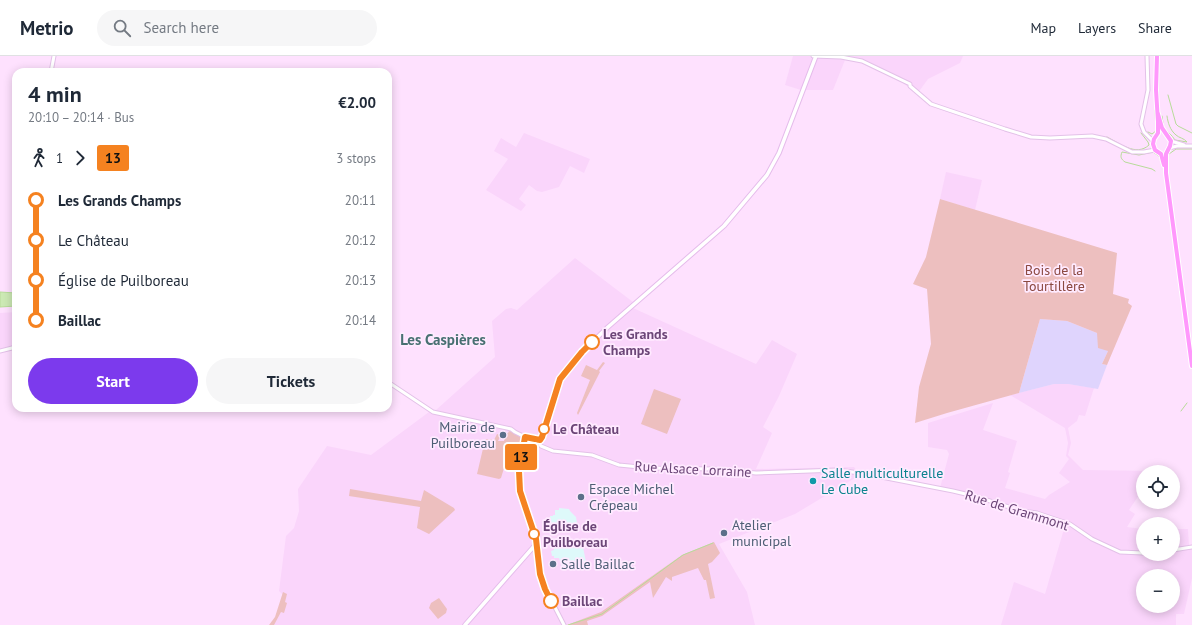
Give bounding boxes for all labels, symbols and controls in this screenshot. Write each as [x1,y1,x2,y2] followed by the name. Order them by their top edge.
[97,10,377,46] search box
[20,16,73,40] text: Metrio
[111,17,133,39] icon: search
[143,18,219,37] text: Search here
[1030,19,1056,37] text: Map
[1078,19,1116,37] text: Layers
[1138,19,1172,37] text: Share
[28,80,82,108] text: 4 min
[338,93,376,112] text: €2.00
[28,109,134,126] text: 20:10 – 20:14 · Bus
[28,147,50,169] icon: walk
[69,147,91,169] icon: forward
[105,149,121,167] text: 13
[56,150,63,167] text: 1
[336,150,376,167] text: 3 stops
[58,191,181,210] text: Les Grands Champs
[345,192,376,209] text: 20:11
[58,231,129,250] text: Le Château
[345,232,376,249] text: 20:12
[1023,261,1085,295] park label: Bois de la Tourtillère
[58,271,189,290] text: Église de Puilboreau
[345,272,376,289] text: 20:13
[58,311,101,330] text: Baillac
[345,312,376,329] text: 20:14
[603,325,668,359] place label: Les Grands Champs
[400,330,486,349] district label: Les Caspières
[584,334,600,350] marker: Les Grands Champs
[28,358,198,404] button: Start
[206,358,376,404] button: Tickets
[431,418,495,452] place label: Mairie de Puilboreau
[553,420,619,438] place label: Le Château
[538,423,550,435] marker: Le Château
[498,430,508,440] marker: Mairie de Puilboreau
[503,444,539,470] line badge: 13
[513,448,529,466] text: 13
[634,457,752,481] street label: Rue Alsace Lorraine
[821,464,943,498] place label: Salle multiculturelle Le Cube
[1136,465,1180,613] map controls
[1136,465,1180,509] button: locate
[808,476,818,486] marker: Salle multiculturelle Le Cube
[589,480,674,514] place label: Espace Michel Crépeau
[963,486,1071,534] street label: Rue de Grammont
[576,492,586,502] marker: Espace Michel Crépeau
[732,516,791,550] place label: Atelier municipal
[543,517,608,551] place label: Église de Puilboreau
[1136,517,1180,561] button: +
[528,528,540,540] marker: Église de Puilboreau
[719,528,729,538] marker: Atelier municipal
[561,555,635,573] place label: Salle Baillac
[548,559,558,569] marker: Salle Baillac
[1136,569,1180,613] button: −
[562,592,602,610] place label: Baillac
[543,593,559,609] marker: Baillac

